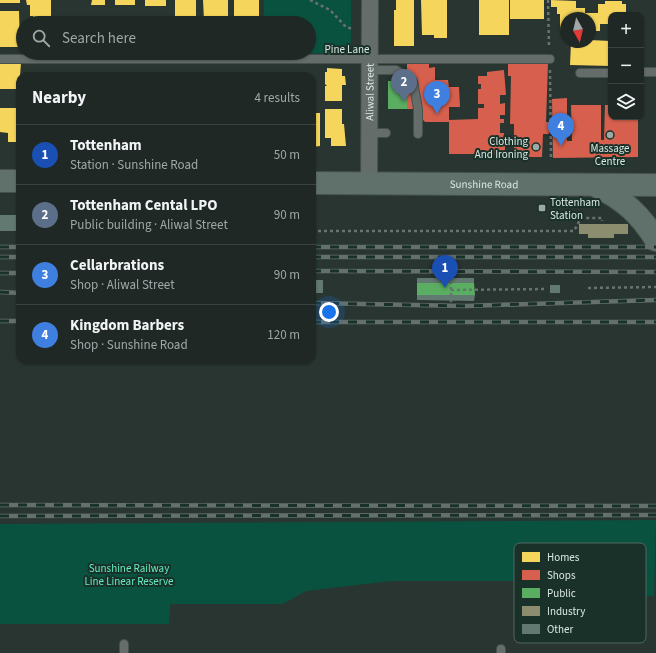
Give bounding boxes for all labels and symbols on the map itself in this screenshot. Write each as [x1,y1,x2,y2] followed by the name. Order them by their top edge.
[560,12,596,48] north arrow
[325,42,370,57] street label: Pine Lane
[362,63,378,121] street label: Aliwal Street
[391,69,417,102] pin: 2
[424,81,450,114] pin: 3
[548,113,574,146] pin: 4
[605,130,615,140] marker: Massage Centre
[475,134,528,162] place label: Clothing And Ironing
[590,141,630,169] place label: Massage Centre
[531,142,541,152] marker: Clothing And Ironing
[450,177,518,192] street label: Sunshine Road
[550,195,600,223] place label: Tottenham Station
[537,203,547,213] marker: Tottenham Station
[432,255,458,288] pin: 1
[319,302,339,322] your location
[514,543,646,643] legend
[547,550,580,565] text: Homes
[85,561,174,589] park label: Sunshine Railway Line Linear Reserve
[547,568,576,583] text: Shops
[547,586,576,601] text: Public
[547,604,585,619] text: Industry
[547,622,573,637] text: Other

